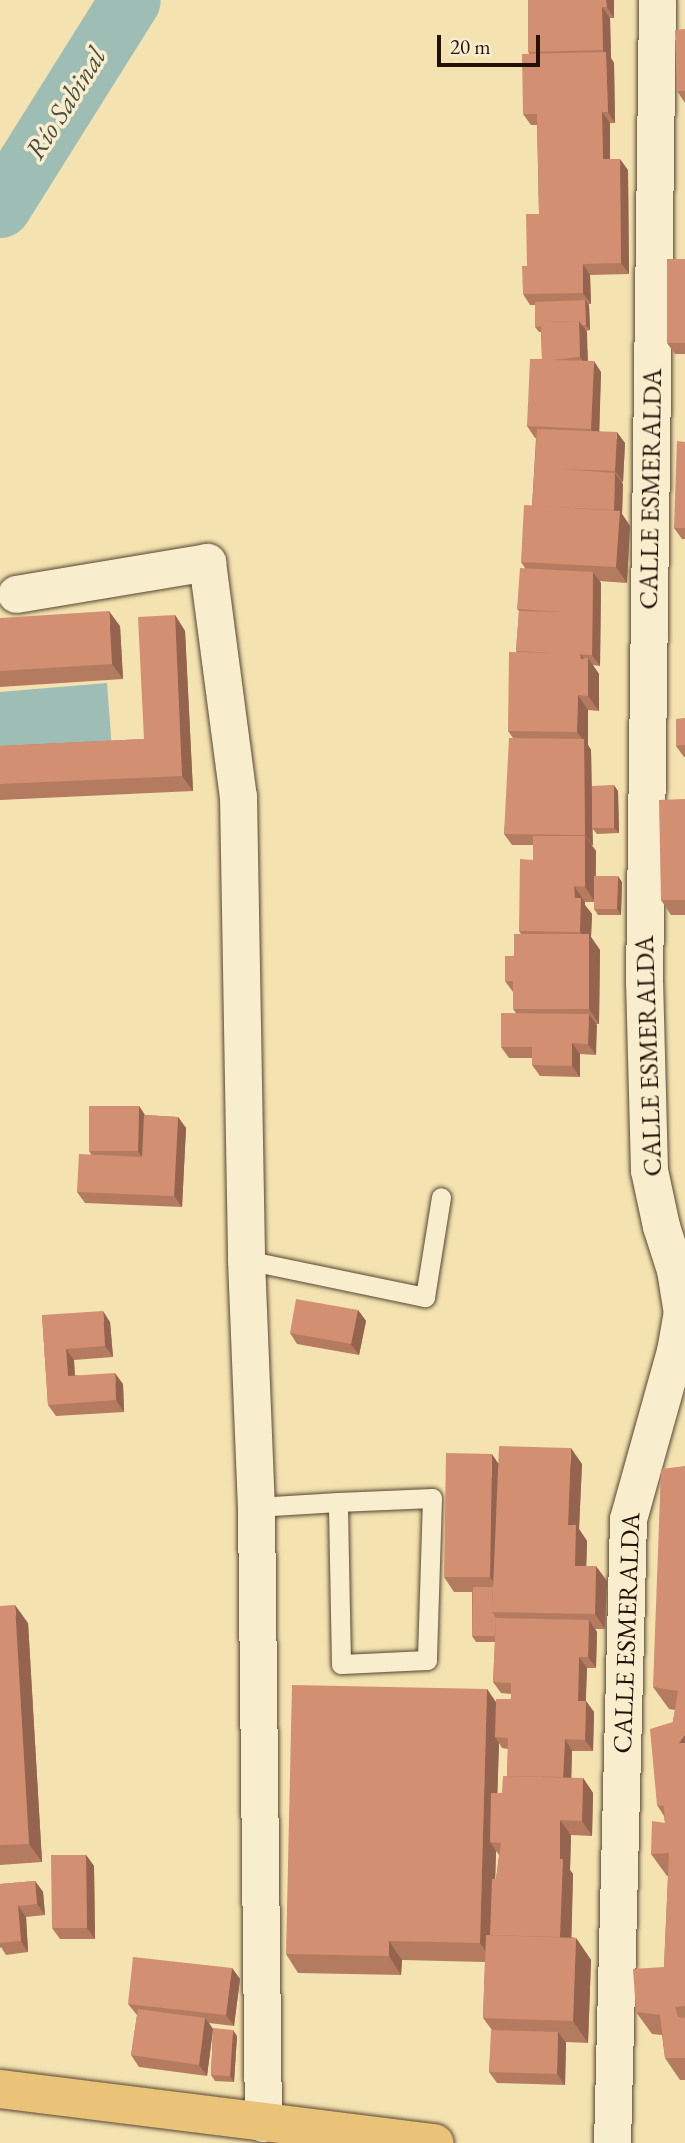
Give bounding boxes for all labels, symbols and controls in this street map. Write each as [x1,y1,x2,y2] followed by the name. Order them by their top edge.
[440,21,543,65] scale bar
[450,33,491,60] text: 20 m
[17,41,113,165] water label: Río Sabinal
[633,368,669,610] street label: CALLE ESMERALDA
[629,935,669,1177] street label: CALLE ESMERALDA
[607,1512,647,1754] street label: CALLE ESMERALDA

